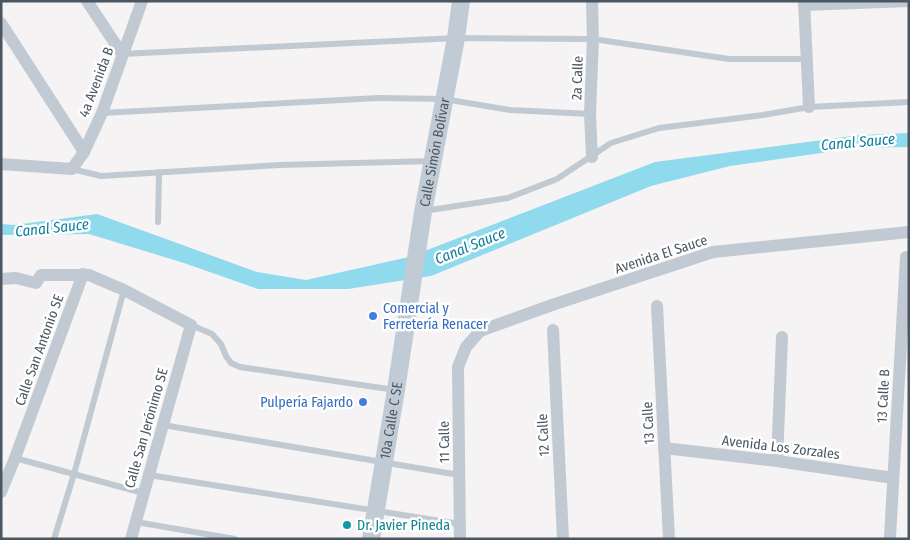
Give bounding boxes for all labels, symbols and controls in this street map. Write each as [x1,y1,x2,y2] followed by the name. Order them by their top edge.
[75,44,118,120] street label: 4a Avenida B
[568,56,587,100] street label: 2a Calle
[416,96,454,208] street label: Calle Simón Bolívar
[820,130,896,154] water label: Canal Sauce
[14,215,90,241] water label: Canal Sauce
[432,224,508,268] water label: Canal Sauce
[613,231,710,277] street label: Avenida El Sauce
[11,292,68,408] street label: Calle San Antonio SE
[383,300,488,333] place label: Comercial y Ferretería Renacer
[367,310,379,322] marker: Comercial y Ferretería Renacer
[121,366,172,490] street label: Calle San Jerónimo SE
[874,368,893,423] street label: 13 Calle B
[376,380,406,461] street label: 10a Calle C SE
[260,394,353,411] place label: Pulpería Fajardo
[357,396,369,408] marker: Pulpería Fajardo
[639,401,658,445] street label: 13 Calle
[534,413,553,457] street label: 12 Calle
[436,421,453,463] street label: 11 Calle
[721,432,841,463] street label: Avenida Los Zorzales
[357,517,450,534] place label: Dr. Javier Pineda
[341,519,353,531] marker: Dr. Javier Pineda

